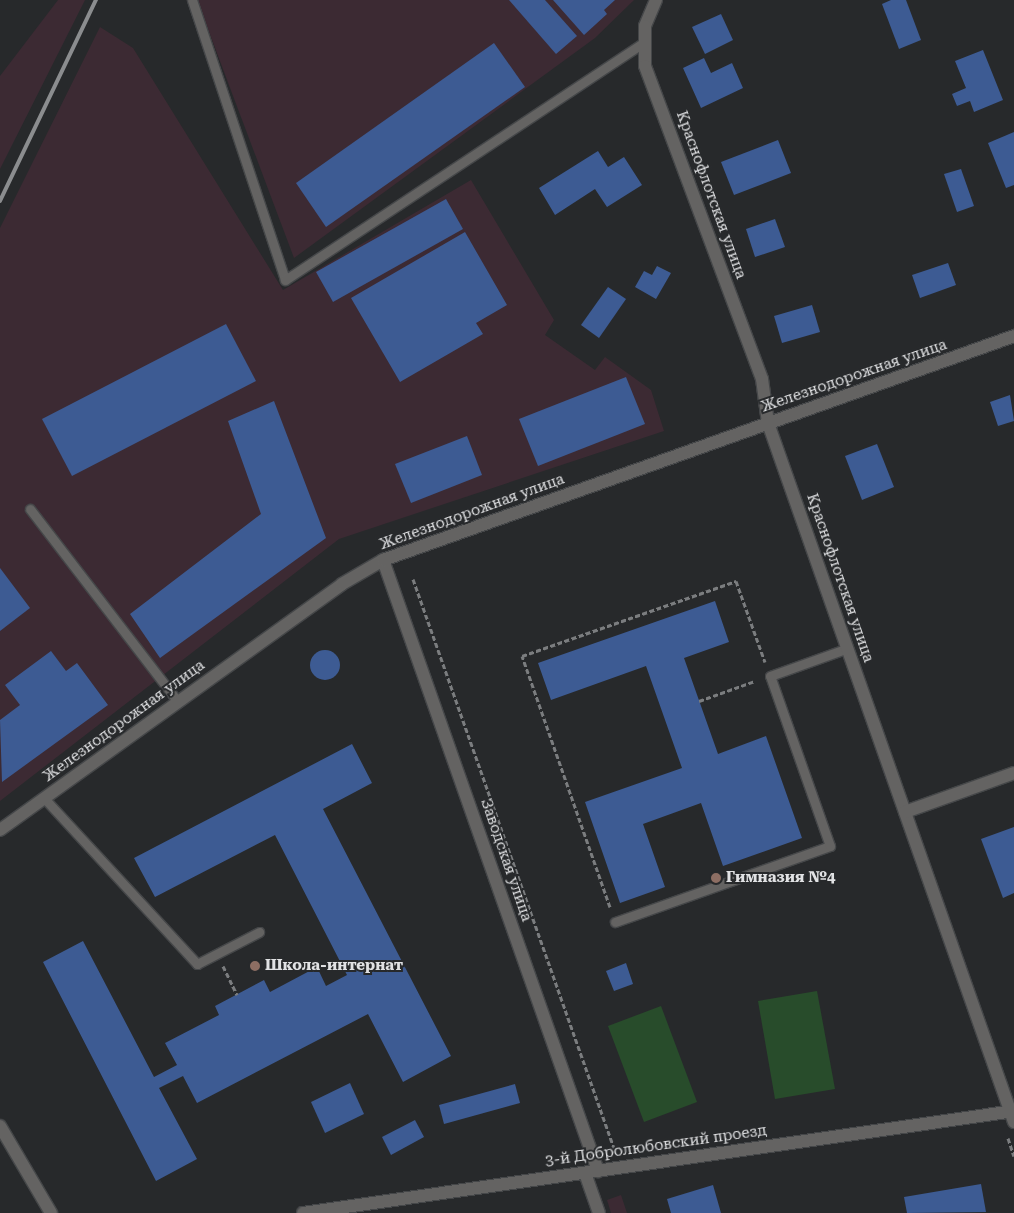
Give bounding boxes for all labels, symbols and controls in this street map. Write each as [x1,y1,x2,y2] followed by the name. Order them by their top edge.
[672,109,750,281] street label: Краснофлотская улица
[759,336,949,416] street label: Железнодорожная улица
[377,470,567,554] street label: Железнодорожная улица
[803,491,877,665] street label: Краснофлотская улица
[40,656,208,786] street label: Железнодорожная улица
[477,796,535,924] street label: Заводская улица
[726,869,836,887] place label: Гимназия №4
[710,872,722,884] marker: Гимназия №4
[265,957,403,975] place label: Школа-интернат
[249,960,261,972] marker: Школа-интернат
[544,1122,768,1170] street label: 3-й Добролюбовский проезд

